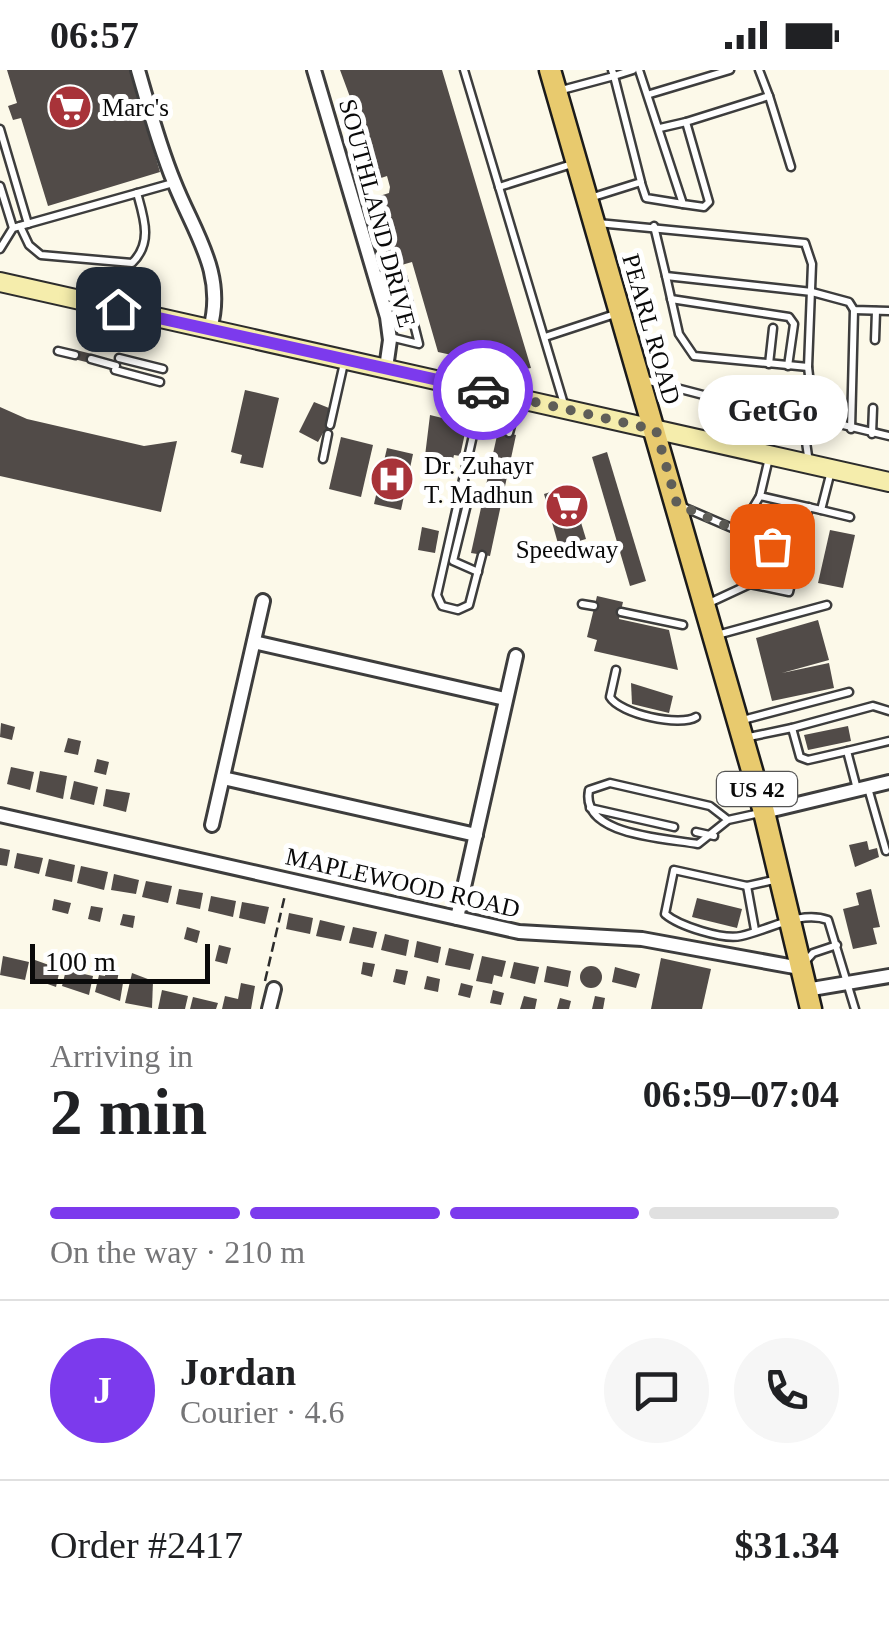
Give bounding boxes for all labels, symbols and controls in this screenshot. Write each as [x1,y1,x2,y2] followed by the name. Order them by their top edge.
[50,14,139,56] text: 06:57
[47,84,93,130] supermarket icon: Marc's
[102,94,169,121] place label: Marc's
[334,96,421,330] street label: SOUTHLAND DRIVE
[617,251,686,408] street label: PEARL ROAD
[76,267,161,352] pin
[91,282,146,337] icon: home
[433,340,533,440] courier
[456,363,511,418] icon: car
[697,376,847,446] callout: GetGo
[728,392,818,428] text: GetGo
[424,452,534,508] place label: Dr. Zuhayr T. Madhun
[369,456,415,502] hospital icon: Dr. Zuhayr T. Madhun
[544,483,590,529] supermarket icon: Speedway
[730,504,815,589] pin
[745,519,800,574] icon: bag
[516,536,619,563] place label: Speedway
[717,772,797,806] road number: US 42
[283,842,523,923] street label: MAPLEWOOD ROAD
[30,939,210,984] scale bar
[45,946,116,977] text: 100 m
[50,1038,193,1074] text: Arriving in
[643,1073,839,1115] text: 06:59–07:04
[50,1076,207,1148] text: 2 min
[50,1234,305,1270] text: On the way · 210 m
[604,1338,709,1443] button: chat
[734,1338,839,1443] button: phone
[180,1351,296,1393] text: Jordan
[93,1369,112,1411] text: J
[180,1394,344,1430] text: Courier · 4.6
[50,1524,243,1566] text: Order #2417
[735,1524,839,1566] text: $31.34

